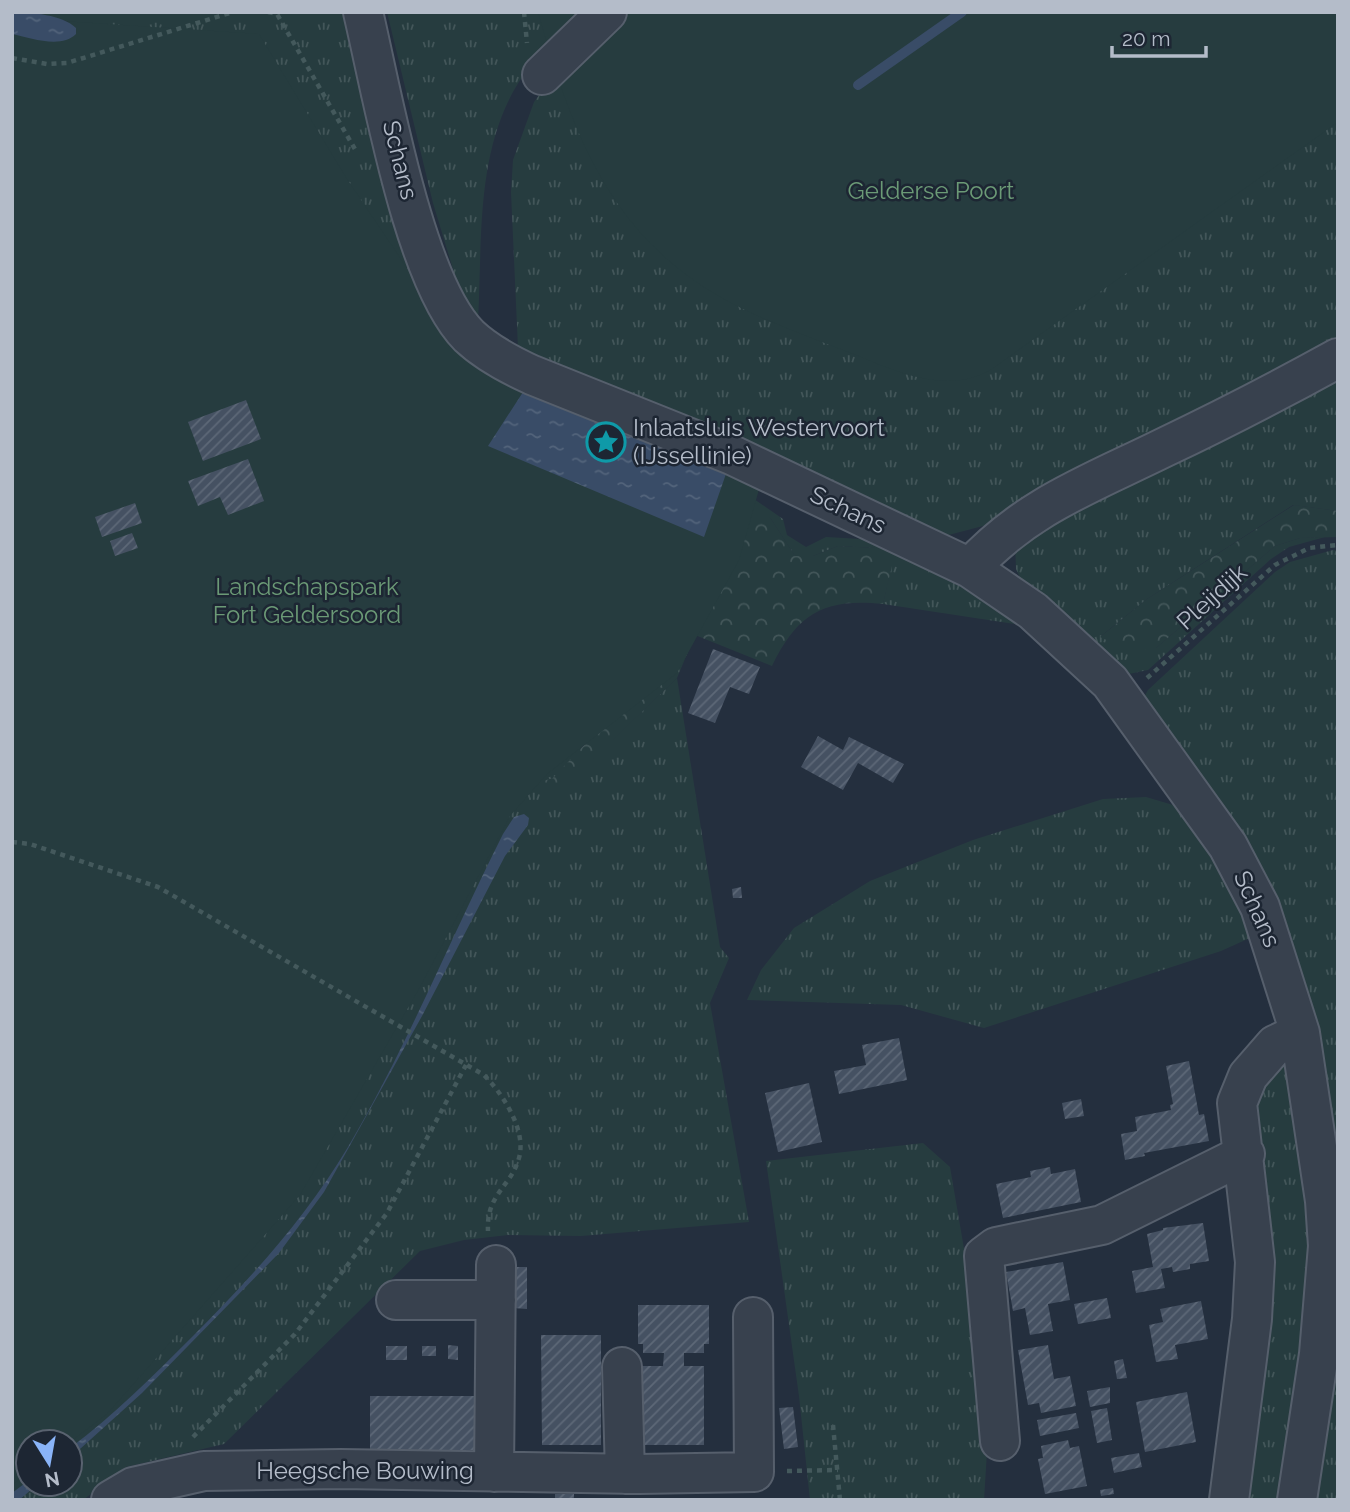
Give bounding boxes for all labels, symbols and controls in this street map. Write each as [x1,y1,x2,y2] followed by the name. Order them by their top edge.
[1112,14,1206,58] scale bar
[1122,26,1170,51] text: 20 m
[377,117,424,202] street label: Schans
[848,176,1014,205] park label: Gelderse Poort
[633,413,885,470] place label: Inlaatsluis Westervoort (IJssellinie)
[585,421,627,463] place icon: Inlaatsluis Westervoort (IJssellinie)
[806,479,891,540] street label: Schans
[1171,557,1253,636] street label: Pleijdijk
[213,572,401,629] park label: Landschapspark Fort Geldersoord
[1228,866,1287,951] street label: Schans
[14,1428,84,1498] north arrow
[256,1456,474,1485] street label: Heegsche Bouwing
[43,1468,61,1492] text: N

